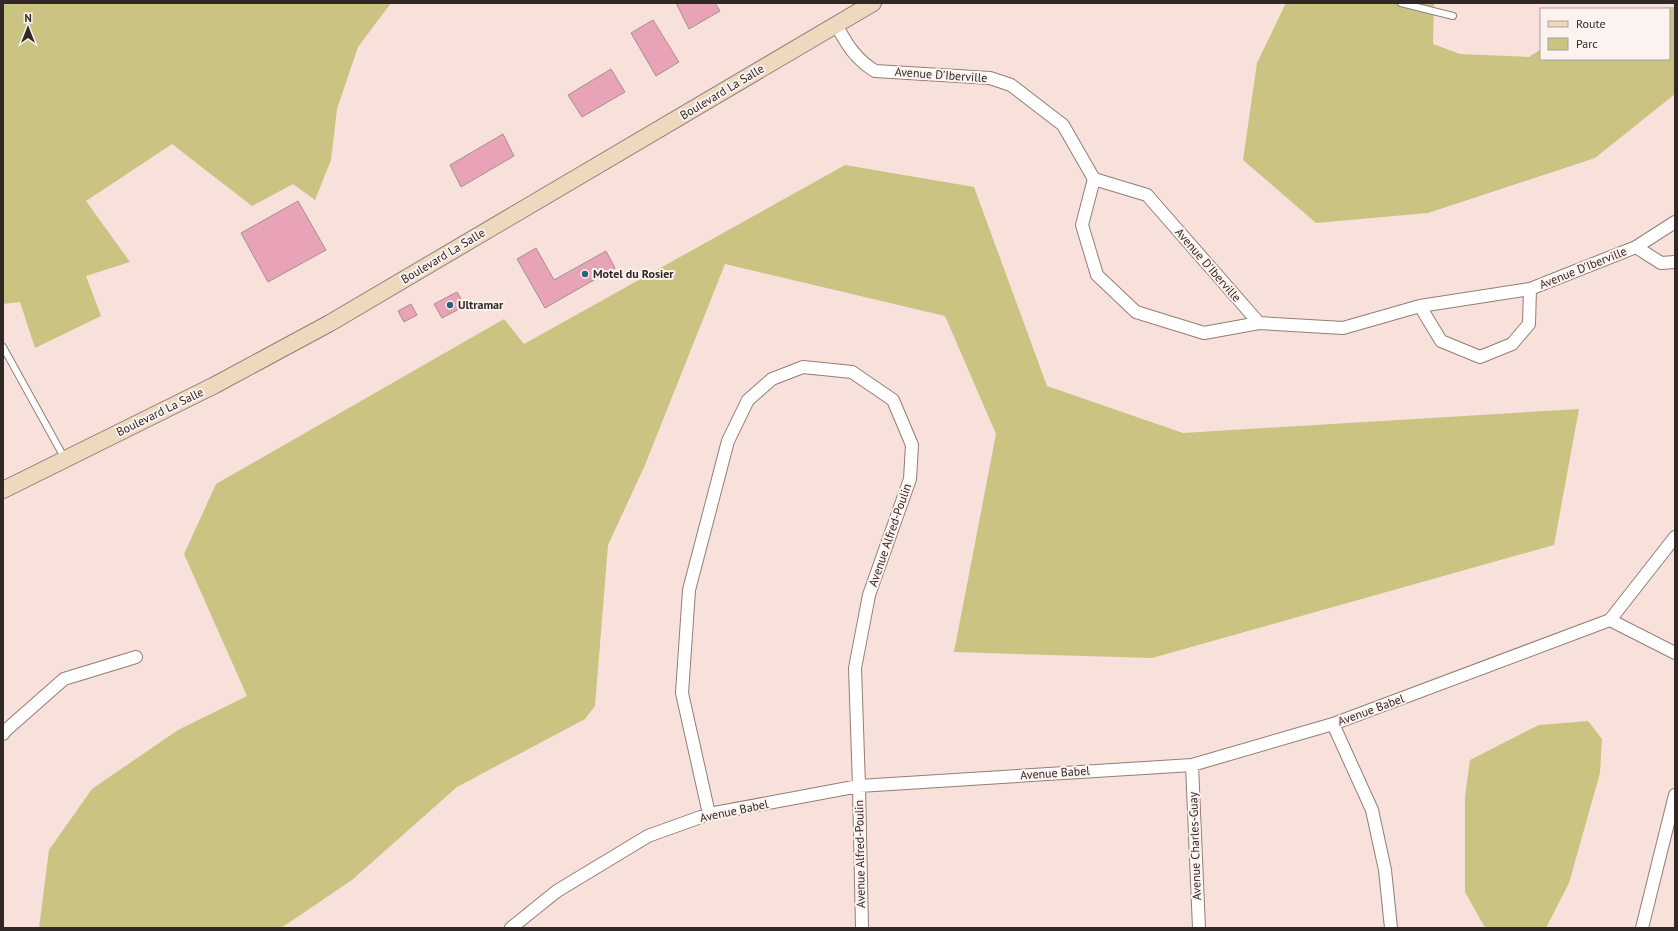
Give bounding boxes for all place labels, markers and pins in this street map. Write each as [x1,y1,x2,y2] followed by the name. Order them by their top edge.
[593,266,674,281] place label: Motel du Rosier
[580,269,590,279] marker: Motel du Rosier
[458,297,504,312] place label: Ultramar
[445,300,455,310] marker: Ultramar

